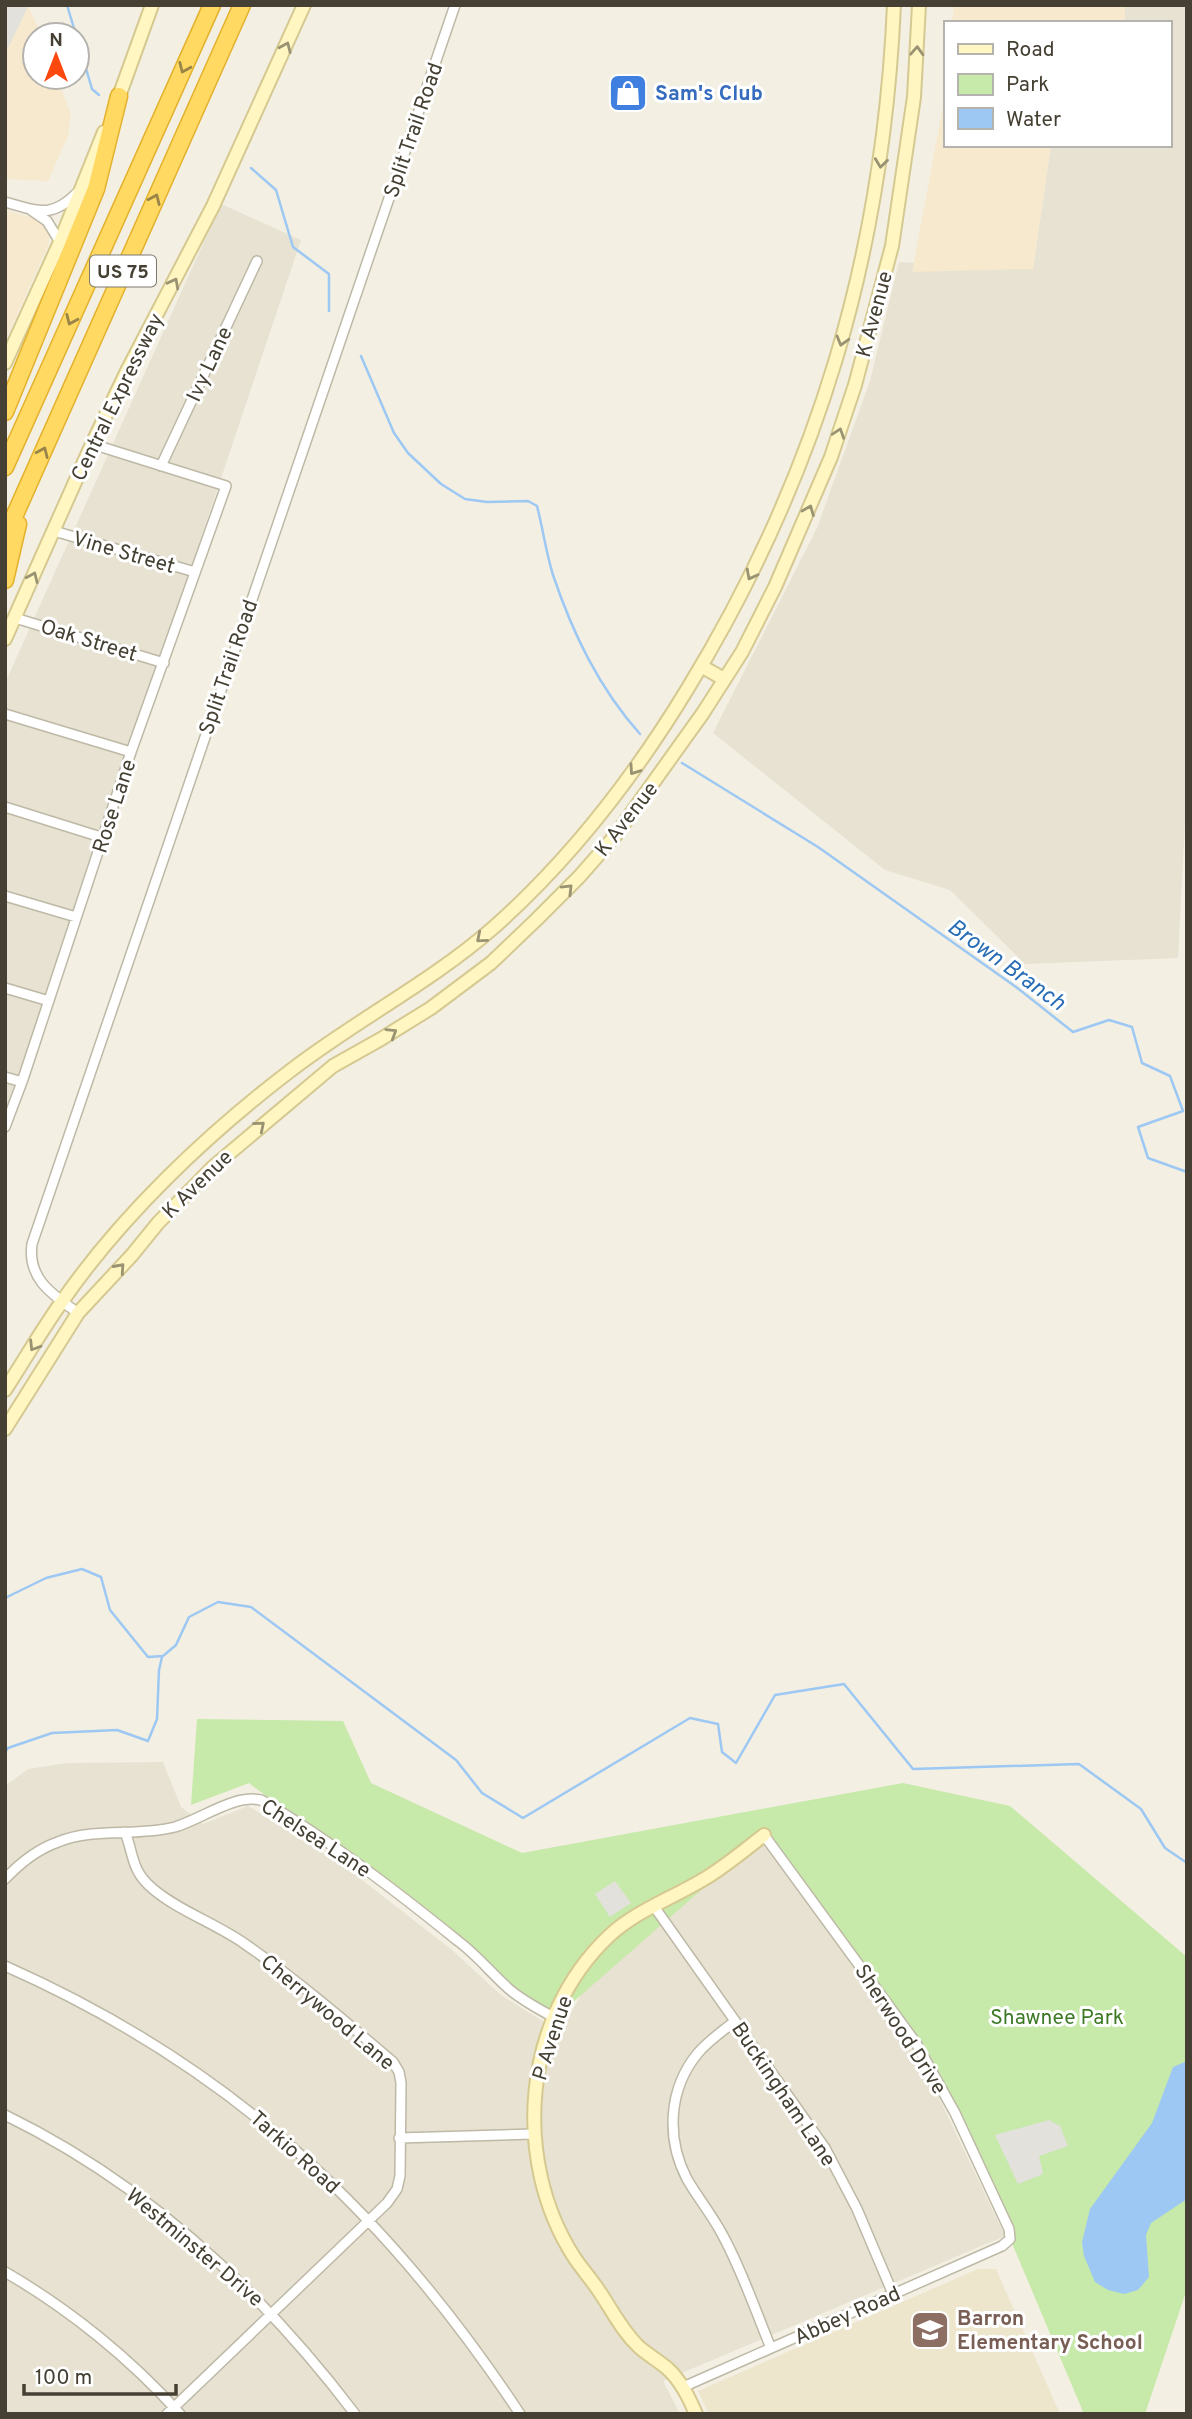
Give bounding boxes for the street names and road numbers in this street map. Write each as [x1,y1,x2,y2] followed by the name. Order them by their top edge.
[379,59,450,201] street label: Split Trail Road
[90,256,156,286] road number: US 75
[851,268,900,360] street label: K Avenue
[66,309,171,486] street label: Central Expressway
[181,323,239,407] street label: Ivy Lane
[69,526,178,581] street label: Vine Street
[194,596,265,738] street label: Split Trail Road
[37,614,140,669] street label: Oak Street
[88,756,143,857] street label: Rose Lane
[589,777,665,863] street label: K Avenue
[157,1145,239,1225] street label: K Avenue
[255,1794,375,1885] street label: Chelsea Lane
[254,1949,400,2077] street label: Cherrywood Lane
[848,1960,952,2100] street label: Sherwood Drive
[527,1993,580,2084] street label: P Avenue
[724,2017,841,2172] street label: Buckingham Lane
[243,2106,345,2201] street label: Tarkio Road
[120,2183,268,2314] street label: Westminster Drive
[790,2281,905,2352] street label: Abbey Road

